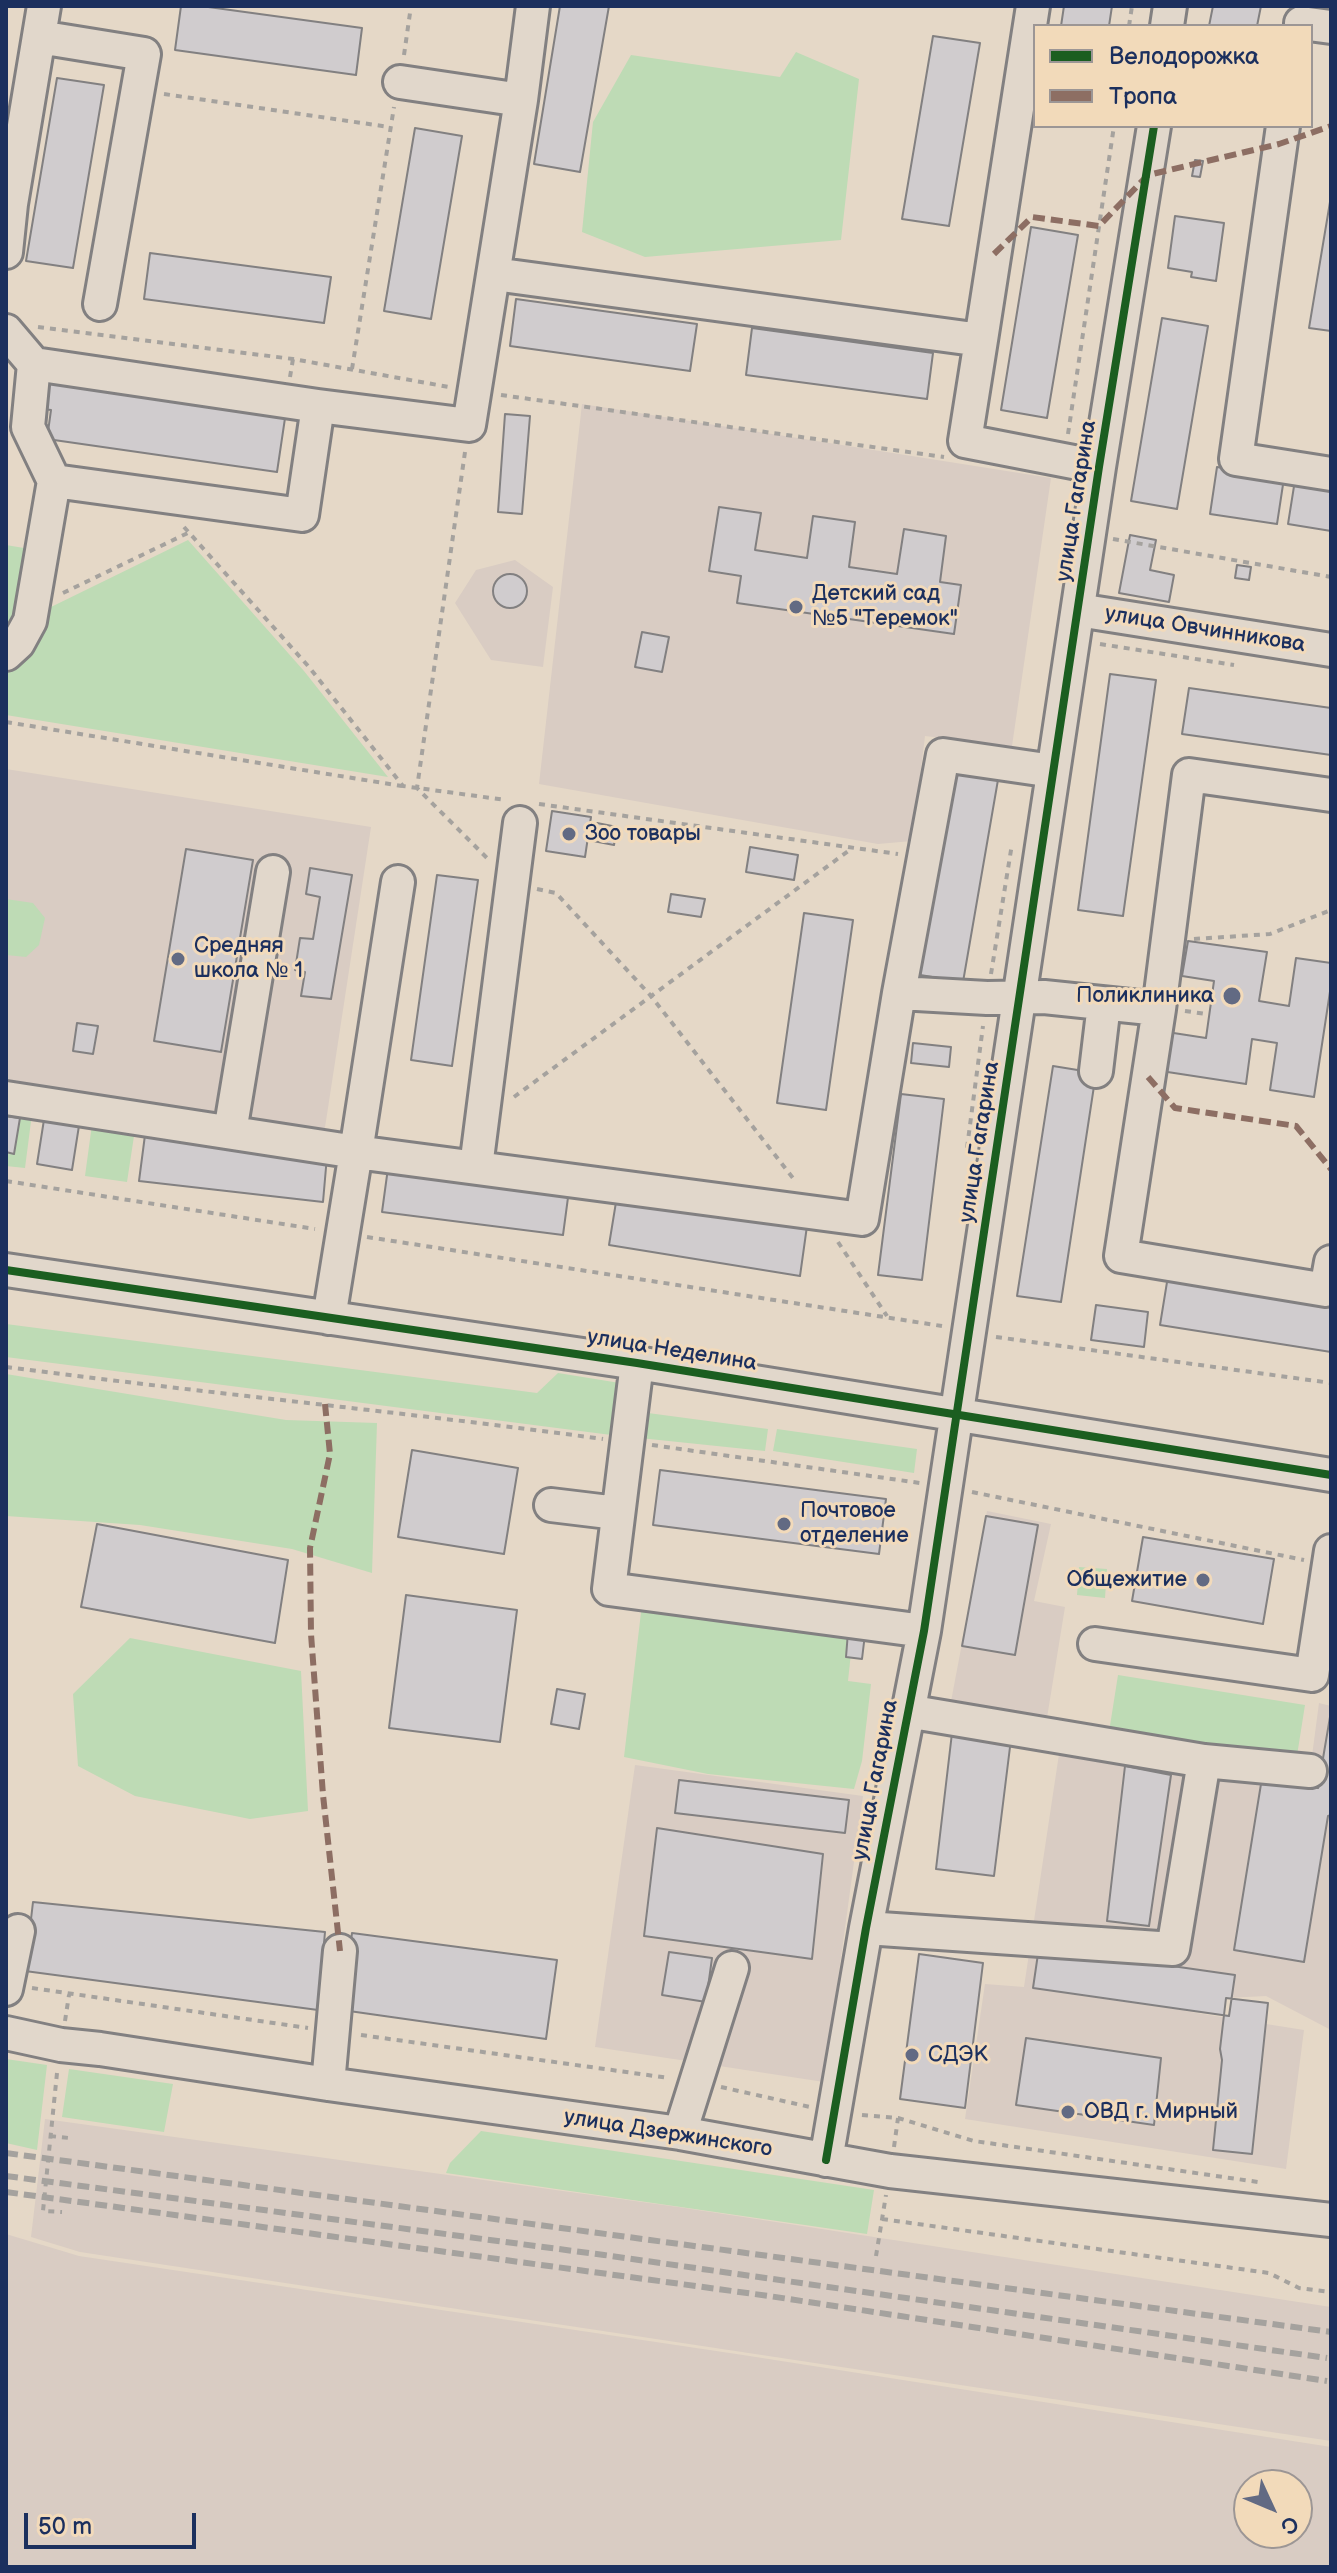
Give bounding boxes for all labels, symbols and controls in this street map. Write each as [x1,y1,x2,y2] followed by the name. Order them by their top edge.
[1033,24,1313,128] legend
[1109,42,1259,71] text: Велодорожка
[1109,82,1177,111] text: Тропа
[1051,418,1103,584] street label: улица Гагарина
[812,581,958,632] place label: Детский сад №5 "Теремок"
[787,598,805,616] marker: Детский сад №5 "Теремок"
[1103,601,1307,659] street label: улица Овчинникова
[585,821,701,847] place label: Зоо товары
[560,825,578,843] marker: Зоо товары
[194,933,303,984] place label: Средняя школа № 1
[169,950,187,968] marker: Средняя школа № 1
[1076,983,1214,1009] place label: Поликлиника
[1221,985,1243,1007] marker: Поликлиника
[954,1059,1006,1225] street label: улица Гагарина
[585,1325,759,1377] street label: улица Неделина
[800,1498,909,1550] place label: Почтовое отделение
[775,1515,793,1533] marker: Почтовое отделение
[1066,1567,1187,1593] place label: Общежитие
[1194,1571,1212,1589] marker: Общежитие
[847,1697,905,1863] street label: улица Гагарина
[928,2042,988,2068] place label: СДЭК
[903,2046,921,2064] marker: СДЭК
[1084,2099,1238,2125] place label: ОВД г. Мирный
[1059,2103,1077,2121] marker: ОВД г. Мирный
[562,2104,774,2164] street label: улица Дзержинского
[1233,2469,1313,2549] north arrow
[28,2497,200,2547] scale bar
[1274,2510,1304,2540] text: С
[38,2512,92,2541] text: 50 m

